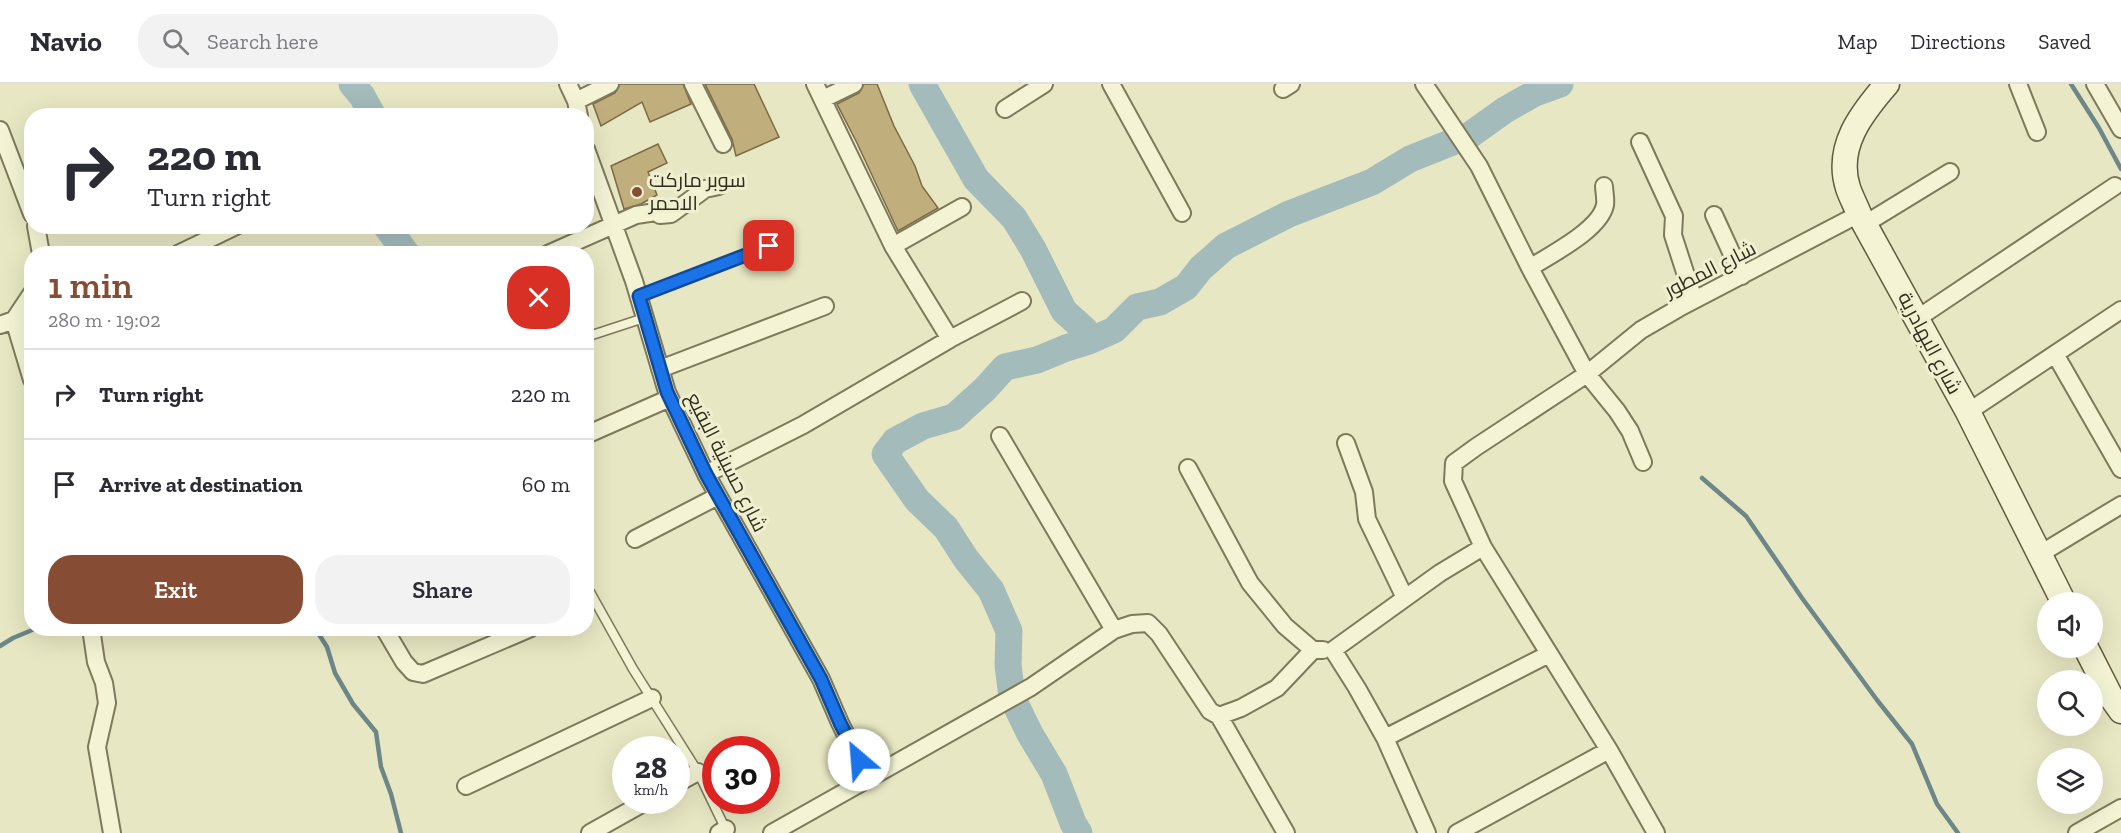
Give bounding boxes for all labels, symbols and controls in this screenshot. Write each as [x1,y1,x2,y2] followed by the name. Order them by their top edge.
[138,14,558,68] search box
[30,25,102,58] text: Navio
[159,25,192,58] icon: search
[207,28,318,55] text: Search here
[1838,29,1878,54] text: Map
[1911,29,2005,54] text: Directions
[2038,29,2091,54] text: Saved
[147,130,261,181] text: 220 m
[48,132,126,210] icon: right
[648,168,746,215] place label: سوبر ماركت الاحمر
[147,181,271,213] text: Turn right
[630,185,644,199] marker: سوبر ماركت الاحمر
[743,220,794,271] pin
[752,229,785,262] icon: arrive
[1659,236,1761,305] street label: شارع المطور
[48,264,133,307] text: 1 min
[507,266,570,329] button: close
[1891,288,1967,399] street label: شارع البهادرية
[48,308,160,332] text: 280 m · 19:02
[48,378,81,411] icon: right
[99,381,203,408] text: Turn right
[511,381,570,408] text: 220 m
[680,388,773,537] street label: شارع حسينية البقيع
[48,468,81,501] icon: arrive
[99,471,302,498] text: Arrive at destination
[522,471,570,498] text: 60 m
[48,555,303,624] button: Exit
[315,555,570,624] button: Share
[2037,592,2103,814] map controls
[2037,592,2103,658] button: sound
[2037,670,2103,736] button: search
[827,728,891,792] position arrow
[702,736,780,814] speed limit sign: 30
[2037,748,2103,814] button: layers
[635,750,667,786] text: 28
[634,781,668,799] text: km/h

